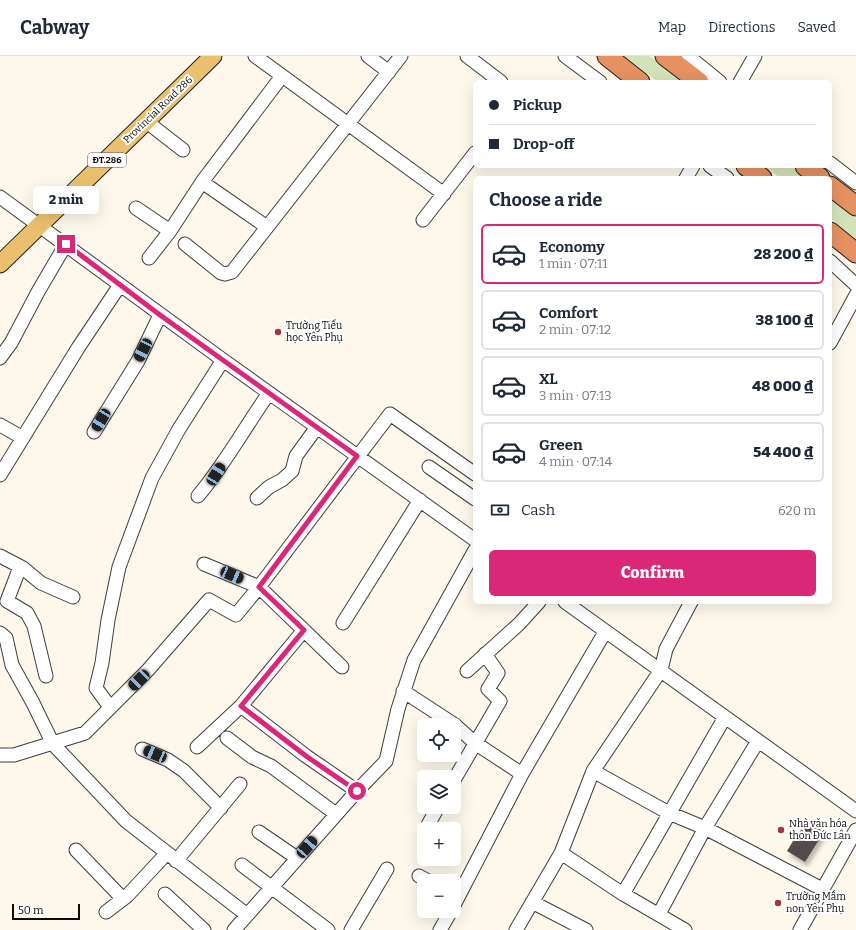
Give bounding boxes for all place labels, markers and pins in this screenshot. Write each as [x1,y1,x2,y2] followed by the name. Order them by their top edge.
[286,319,343,344] place label: Trường Tiểu học Yên Phụ
[273,327,283,337] marker: Trường Tiểu học Yên Phụ
[789,817,851,842] place label: Nhà văn hóa thôn Đức Lân
[776,825,786,835] marker: Nhà văn hóa thôn Đức Lân
[786,889,846,915] place label: Trường Mầm non Yên Phụ
[773,898,783,908] marker: Trường Mầm non Yên Phụ

